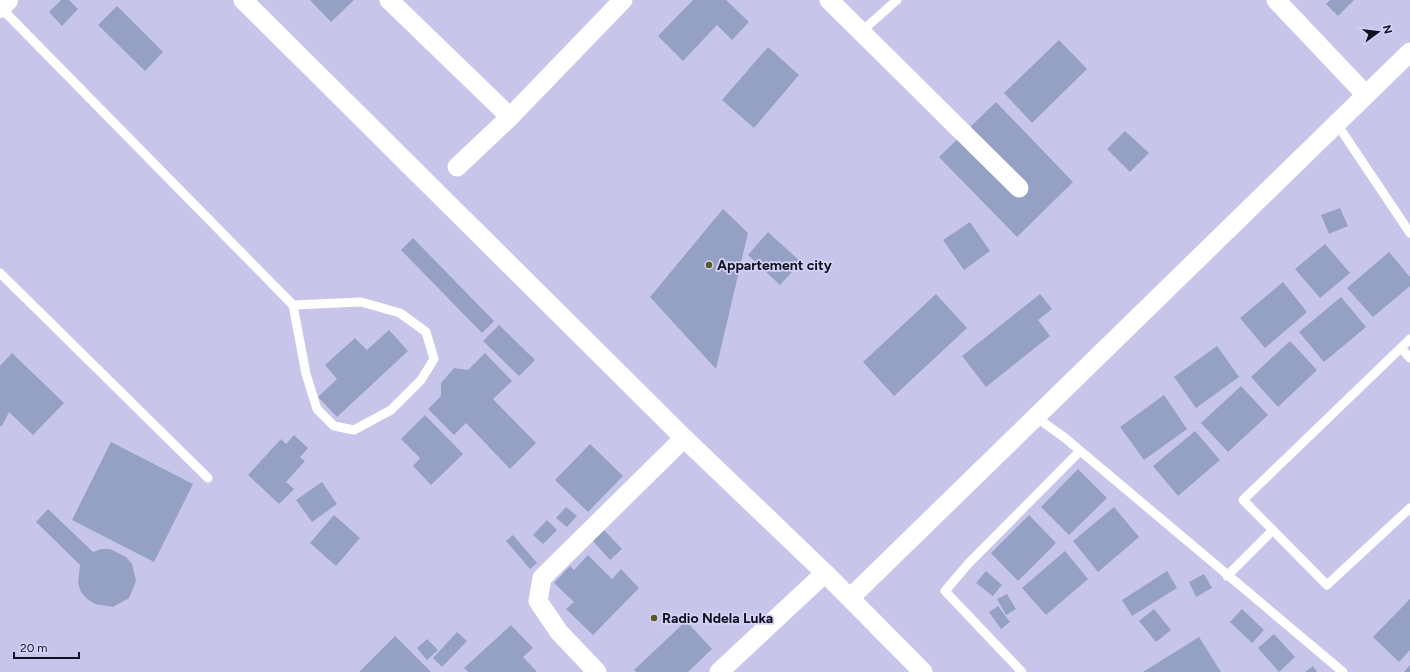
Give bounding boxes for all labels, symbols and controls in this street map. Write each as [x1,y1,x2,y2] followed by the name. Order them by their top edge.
[1358,12,1398,52] north arrow
[1380,24,1395,35] text: N
[717,257,833,274] place label: Appartement city
[704,260,714,270] marker: Appartement city
[662,610,773,627] place label: Radio Ndela Luka
[649,613,659,623] marker: Radio Ndela Luka
[14,634,79,660] scale bar
[20,641,48,655] text: 20 m

